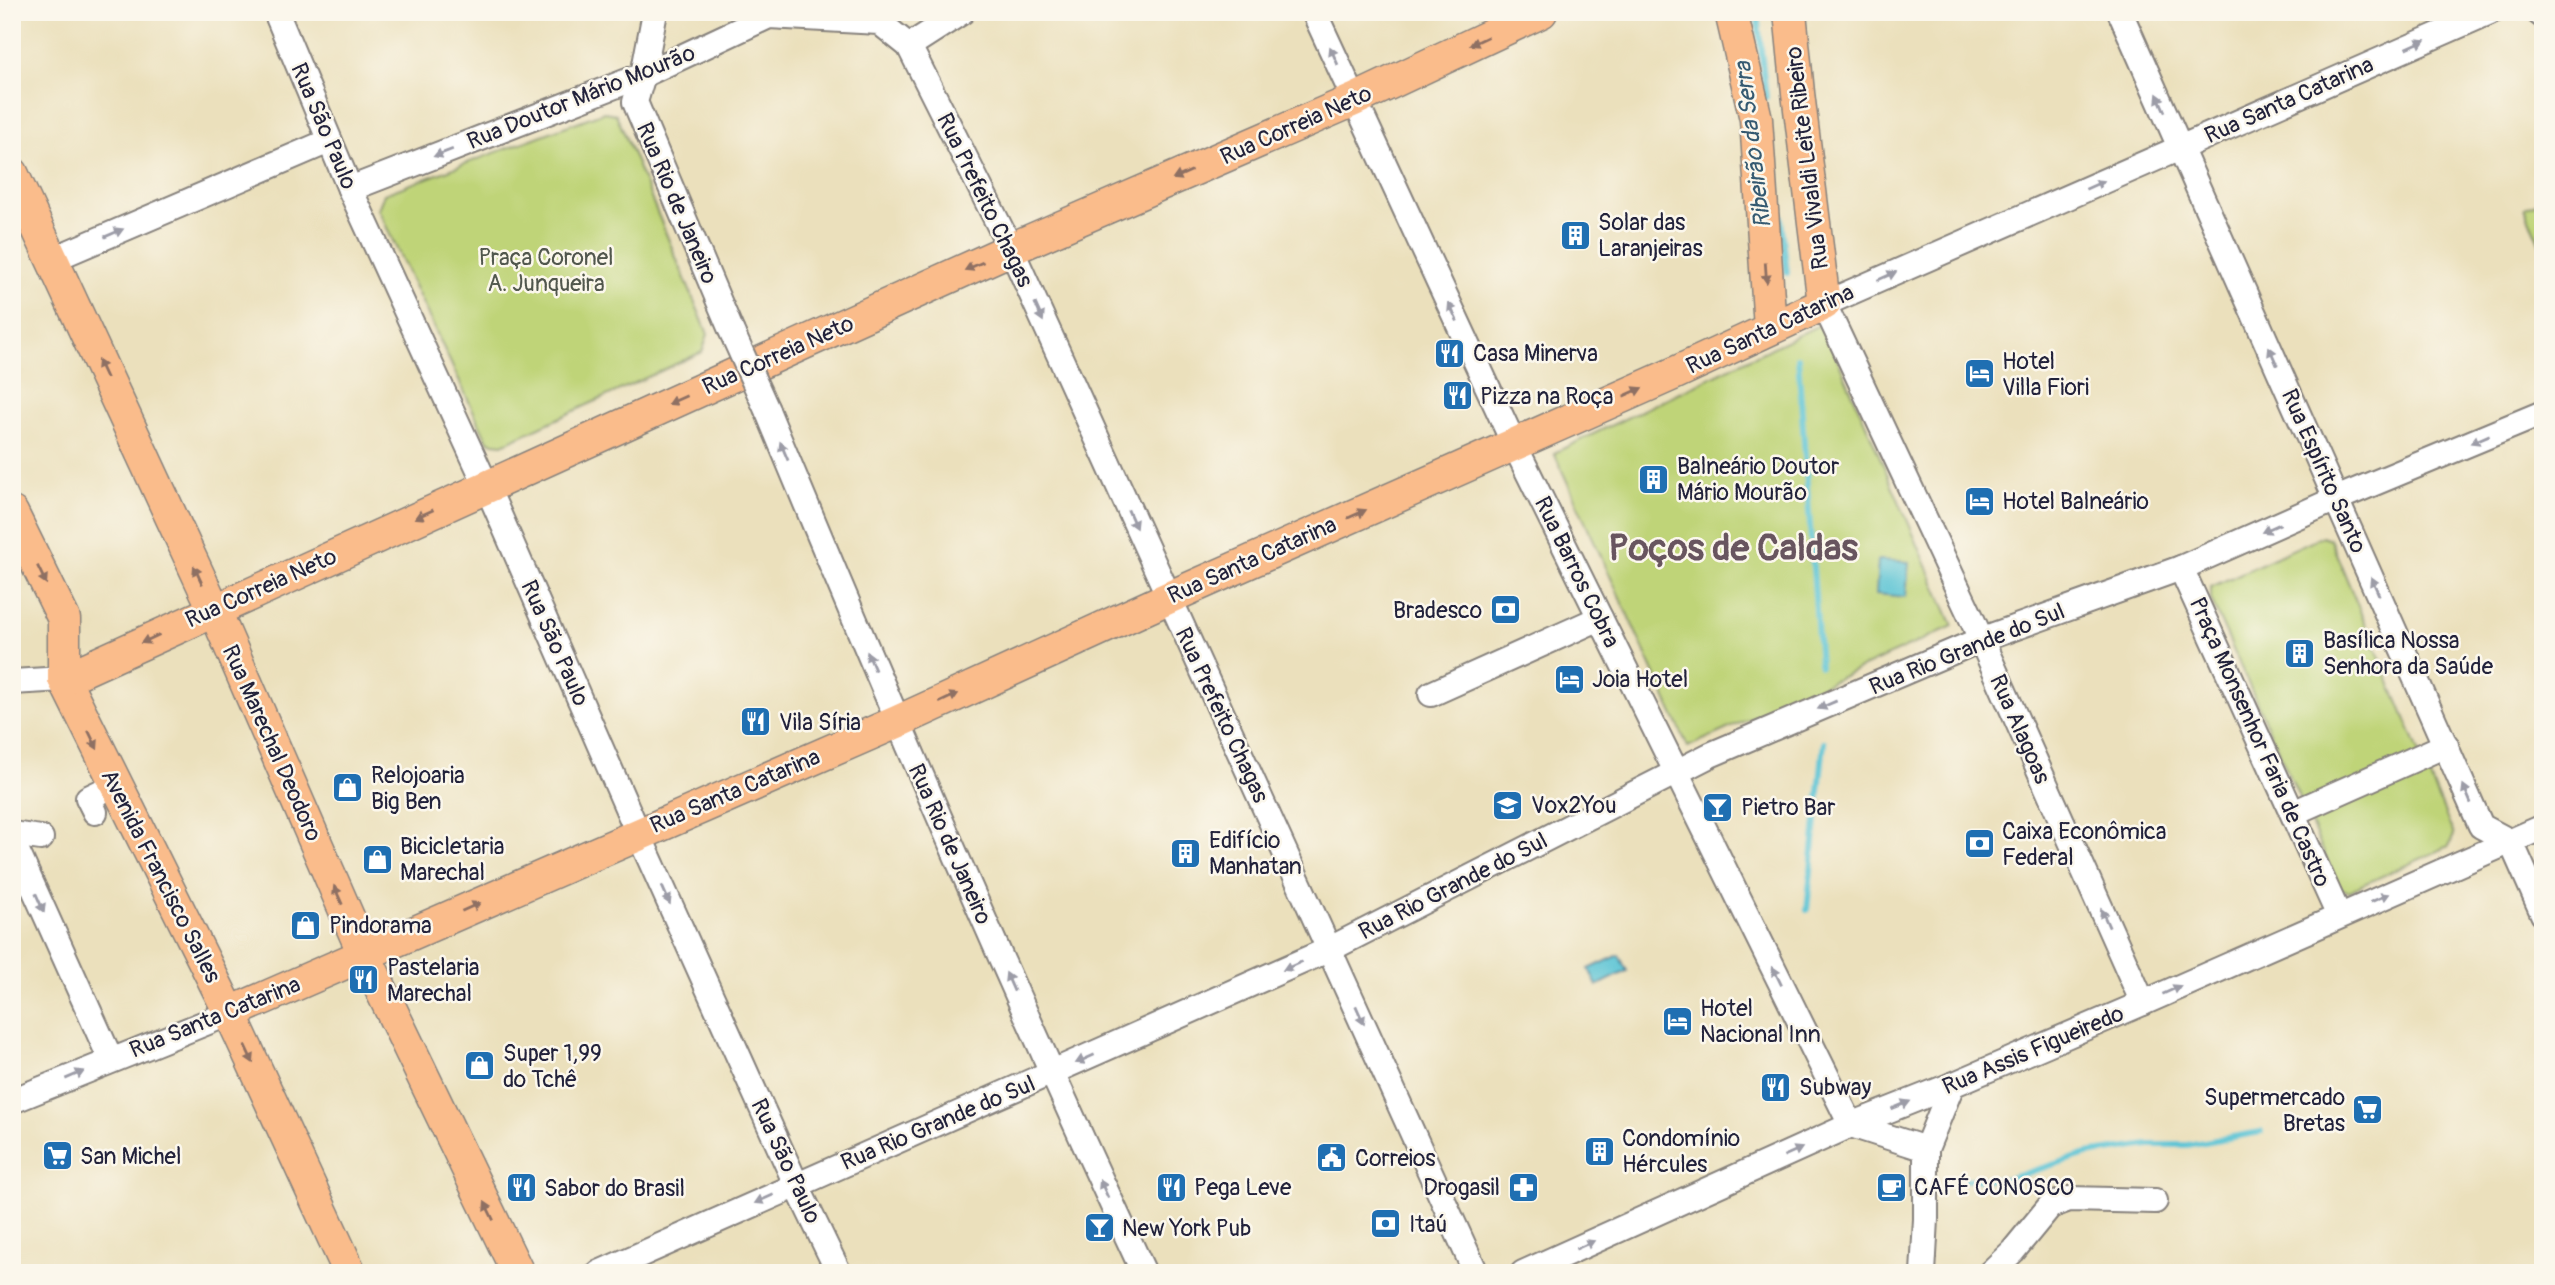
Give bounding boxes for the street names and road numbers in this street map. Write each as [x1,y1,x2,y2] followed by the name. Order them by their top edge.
[463,38,699,156] street label: Rua Doutor Mário Mourão
[1779,45,1835,271] street label: Rua Vivaldi Leite Ribeiro
[2200,50,2378,150] street label: Rua Santa Catarina
[284,58,364,194] street label: Rua São Paulo
[1216,79,1376,171] street label: Rua Correia Neto
[930,108,1040,292] street label: Rua Prefeito Chagas
[630,118,724,288] street label: Rua Rio de Janeiro
[1682,277,1858,381] street label: Rua Santa Catarina
[698,309,858,401] street label: Rua Correia Neto
[2275,384,2373,558] street label: Rua Espírito Santo
[1528,492,1626,652] street label: Rua Barros Cobra
[1163,510,1341,610] street label: Rua Santa Catarina
[181,542,341,634] street label: Rua Correia Neto
[514,576,596,710] street label: Rua São Paulo
[2183,593,2337,891] street label: Praça Monsenhor Faria de Castro
[1865,597,2069,701] street label: Rua Rio Grande do Sul
[1169,623,1275,807] street label: Rua Prefeito Chagas
[216,640,328,846] street label: Rua Marechal Deodoro
[1983,670,2057,788] street label: Rua Alagoas
[646,742,824,840] street label: Rua Santa Catarina
[902,759,998,929] street label: Rua Rio de Janeiro
[95,764,227,988] street label: Avenida Francisco Salles
[1354,826,1552,946] street label: Rua Rio Grande do Sul
[125,970,305,1064] street label: Rua Santa Catarina
[1938,999,2128,1101] street label: Rua Assis Figueiredo
[836,1069,1040,1177] street label: Rua Rio Grande do Sul
[744,1094,828,1228] street label: Rua São Paulo

